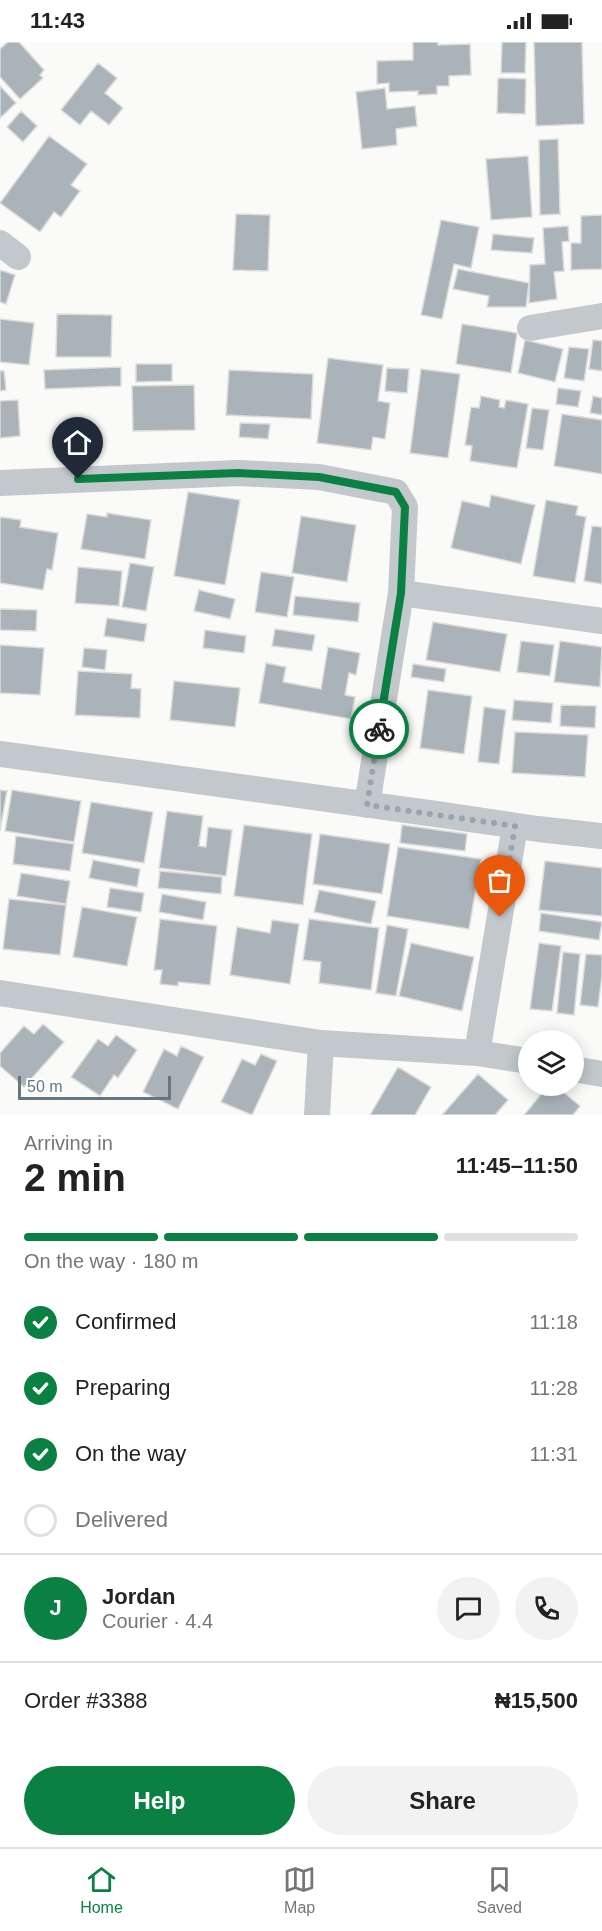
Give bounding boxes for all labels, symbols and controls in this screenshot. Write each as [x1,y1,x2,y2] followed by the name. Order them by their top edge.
[30,8,85,33] text: 11:43
[52,417,103,479] pin
[61,426,94,459] icon: home
[349,699,409,759] courier
[363,713,396,746] icon: bike
[474,855,525,917] pin
[483,864,516,897] icon: bag
[518,1030,584,1096] map controls
[518,1030,584,1096] button: layers
[18,1073,171,1100] scale bar
[27,1078,63,1095] text: 50 m
[24,1132,113,1154] text: Arriving in
[456,1153,578,1178] text: 11:45–11:50
[24,1156,126,1199] text: 2 min
[24,1250,199,1272] text: On the way · 180 m
[24,1306,57,1339] icon: check
[75,1309,176,1334] text: Confirmed
[529,1311,578,1333] text: 11:18
[24,1372,57,1405] icon: check
[75,1375,170,1400] text: Preparing
[529,1377,578,1399] text: 11:28
[24,1438,57,1471] icon: check
[75,1441,186,1466] text: On the way
[529,1443,578,1465] text: 11:31
[75,1507,168,1532] text: Delivered
[437,1577,500,1640] button: chat
[515,1577,578,1640] button: phone
[102,1584,175,1609] text: Jordan
[49,1595,62,1620] text: J
[102,1610,213,1632] text: Courier · 4.4
[24,1688,148,1713] text: Order #3388
[495,1688,578,1713] text: ₦15,500
[24,1766,295,1835] button: Help
[307,1766,578,1835] button: Share
[80,1863,123,1917] tab: Home
[283,1863,316,1917] tab: Map
[476,1863,522,1917] tab: Saved

